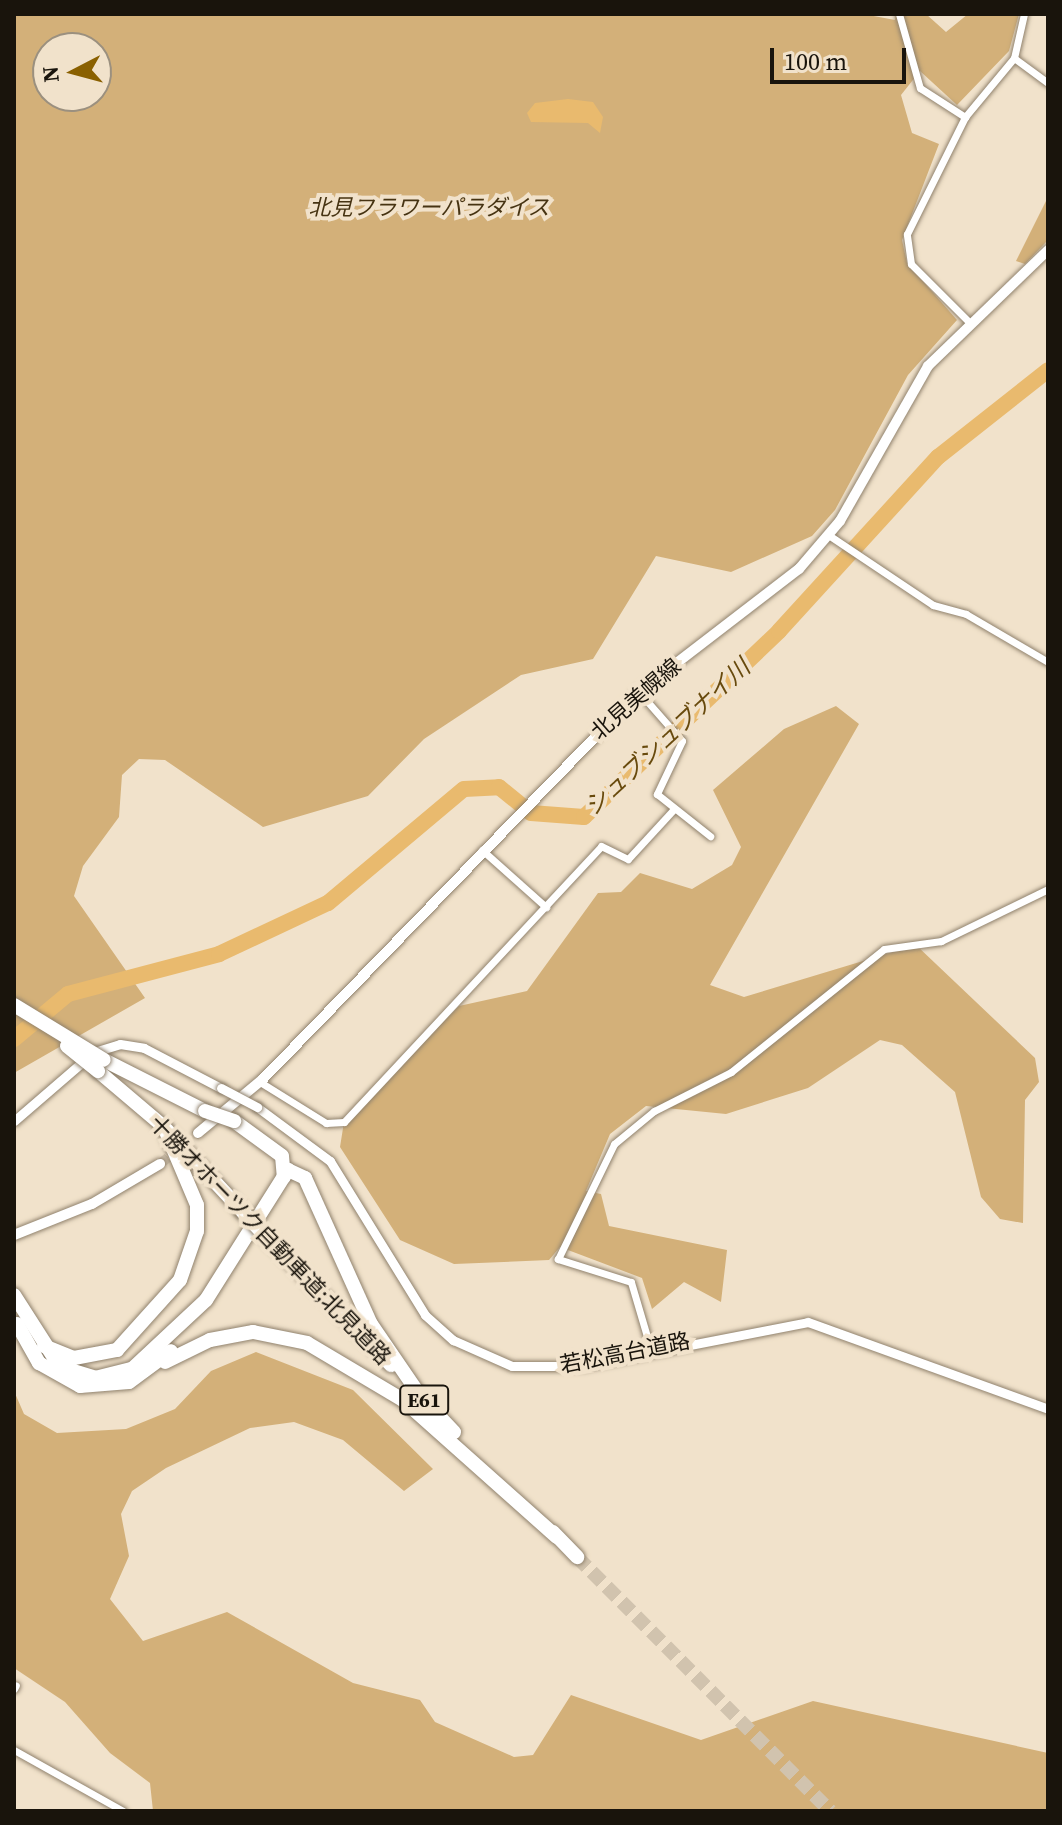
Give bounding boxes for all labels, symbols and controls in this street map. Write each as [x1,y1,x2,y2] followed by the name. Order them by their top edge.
[32,32,112,112] north arrow
[774,32,910,82] scale bar
[784,45,847,78] text: 100 m
[34,65,66,84] text: N
[308,195,550,221] park label: 北見フラワーパラダイス
[578,653,756,821] water label: シュブシュブナイ川
[586,653,686,745] street label: 北見美幌線
[144,1110,396,1370] street label: 十勝オホーツク自動車道;北見道路
[558,1327,692,1379] street label: 若松高台道路
[398,1384,450,1416] road number: E61

